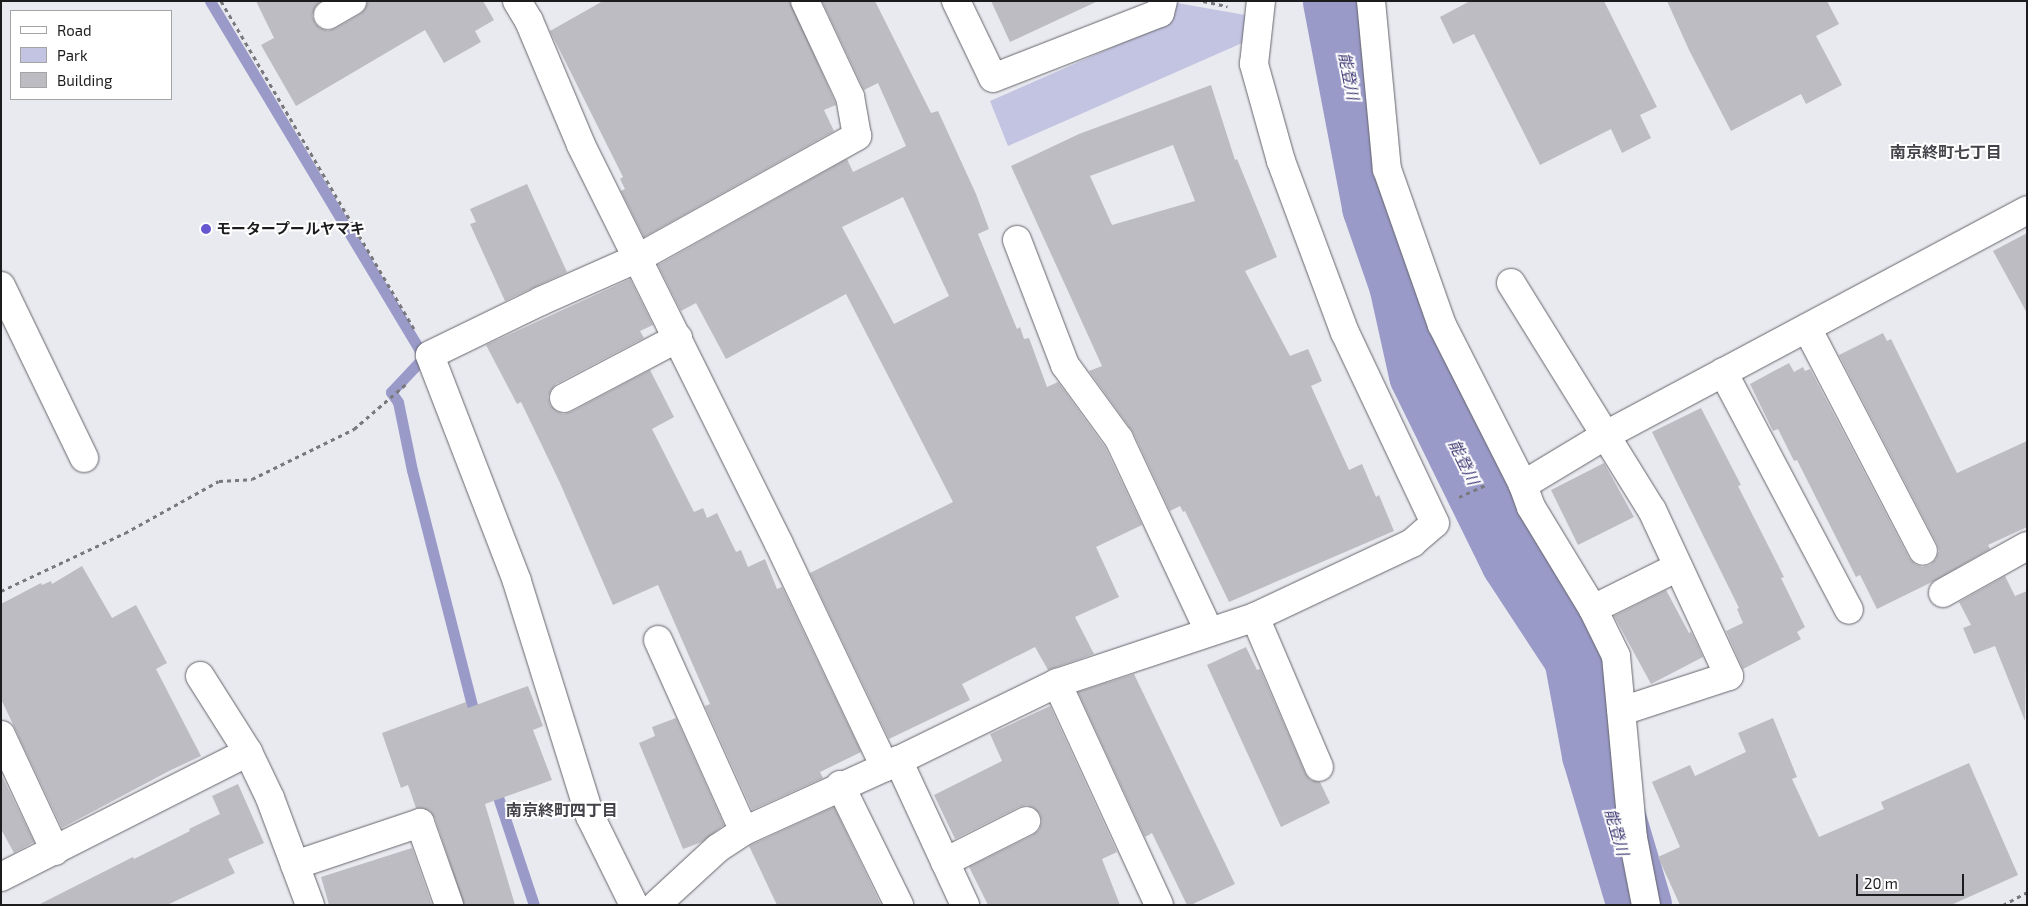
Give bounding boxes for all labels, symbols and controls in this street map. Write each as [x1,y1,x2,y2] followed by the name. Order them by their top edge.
[10,10,172,100] legend
[57,21,92,39] text: Road
[57,46,88,64] text: Park
[1335,51,1363,101] water label: 能登川
[57,71,112,89] text: Building
[1890,142,2002,162] district label: 南京終町七丁目
[216,220,366,238] place label: モータープールヤマキ
[200,223,212,235] marker: モータープールヤマキ
[1445,436,1483,488] water label: 能登川
[506,800,618,820] district label: 南京終町四丁目
[1601,806,1633,858] water label: 能登川
[1858,864,1966,896] scale bar
[1864,874,1898,892] text: 20 m

